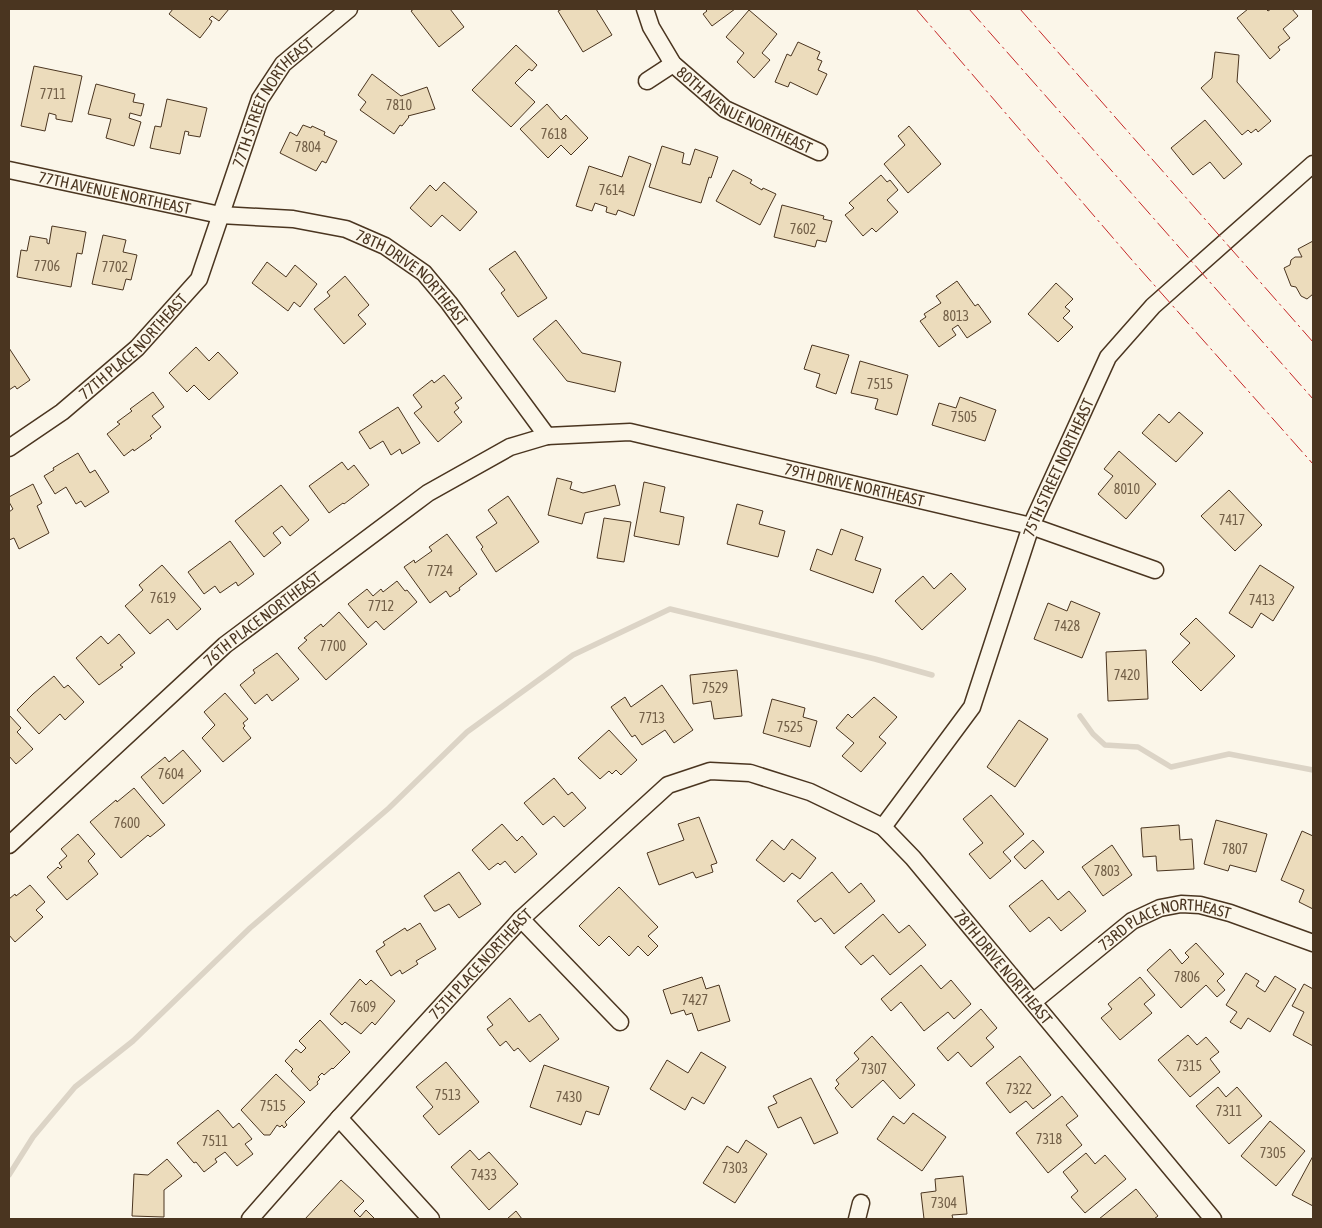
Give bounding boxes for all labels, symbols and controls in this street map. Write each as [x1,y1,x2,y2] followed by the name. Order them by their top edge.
[229,34,317,170] street label: 77TH STREET NORTHEAST
[673,63,815,157] street label: 80TH AVENUE NORTHEAST
[40,86,66,102] house number: 7711
[386,97,413,113] house number: 7810
[541,126,568,142] house number: 7618
[295,139,322,155] house number: 7804
[37,168,192,218] street label: 77TH AVENUE NORTHEAST
[599,182,626,198] house number: 7614
[790,221,816,237] house number: 7602
[353,225,472,329] street label: 78TH DRIVE NORTHEAST
[34,258,61,274] house number: 7706
[102,259,128,275] house number: 7702
[75,290,190,402] street label: 77TH PLACE NORTHEAST
[943,308,969,324] house number: 8013
[867,376,893,392] house number: 7515
[1019,396,1097,539] street label: 75TH STREET NORTHEAST
[951,409,977,425] house number: 7505
[782,459,926,510] street label: 79TH DRIVE NORTHEAST
[1114,481,1141,497] house number: 8010
[1219,512,1245,528] house number: 7417
[427,563,454,579] house number: 7724
[200,568,324,669] street label: 76TH PLACE NORTHEAST
[150,590,176,606] house number: 7619
[1249,592,1275,608] house number: 7413
[368,598,394,614] house number: 7712
[1054,618,1081,634] house number: 7428
[320,638,347,654] house number: 7700
[1114,667,1141,683] house number: 7420
[702,680,728,696] house number: 7529
[639,710,665,726] house number: 7713
[777,719,803,735] house number: 7525
[158,766,185,782] house number: 7604
[114,815,141,831] house number: 7600
[1222,841,1248,857] house number: 7807
[1094,863,1120,879] house number: 7803
[1095,895,1233,954] street label: 73RD PLACE NORTHEAST
[425,905,535,1022] street label: 75TH PLACE NORTHEAST
[951,906,1056,1028] street label: 78TH DRIVE NORTHEAST
[1174,969,1201,985] house number: 7806
[682,992,708,1008] house number: 7427
[350,999,376,1015] house number: 7609
[1176,1058,1202,1074] house number: 7315
[861,1061,887,1077] house number: 7307
[1006,1081,1032,1097] house number: 7322
[435,1087,461,1103] house number: 7513
[556,1089,583,1105] house number: 7430
[260,1098,286,1114] house number: 7515
[1216,1103,1242,1119] house number: 7311
[1036,1131,1063,1147] house number: 7318
[202,1133,228,1149] house number: 7511
[1260,1145,1286,1161] house number: 7305
[722,1160,748,1176] house number: 7303
[471,1167,497,1183] house number: 7433
[931,1195,958,1211] house number: 7304

